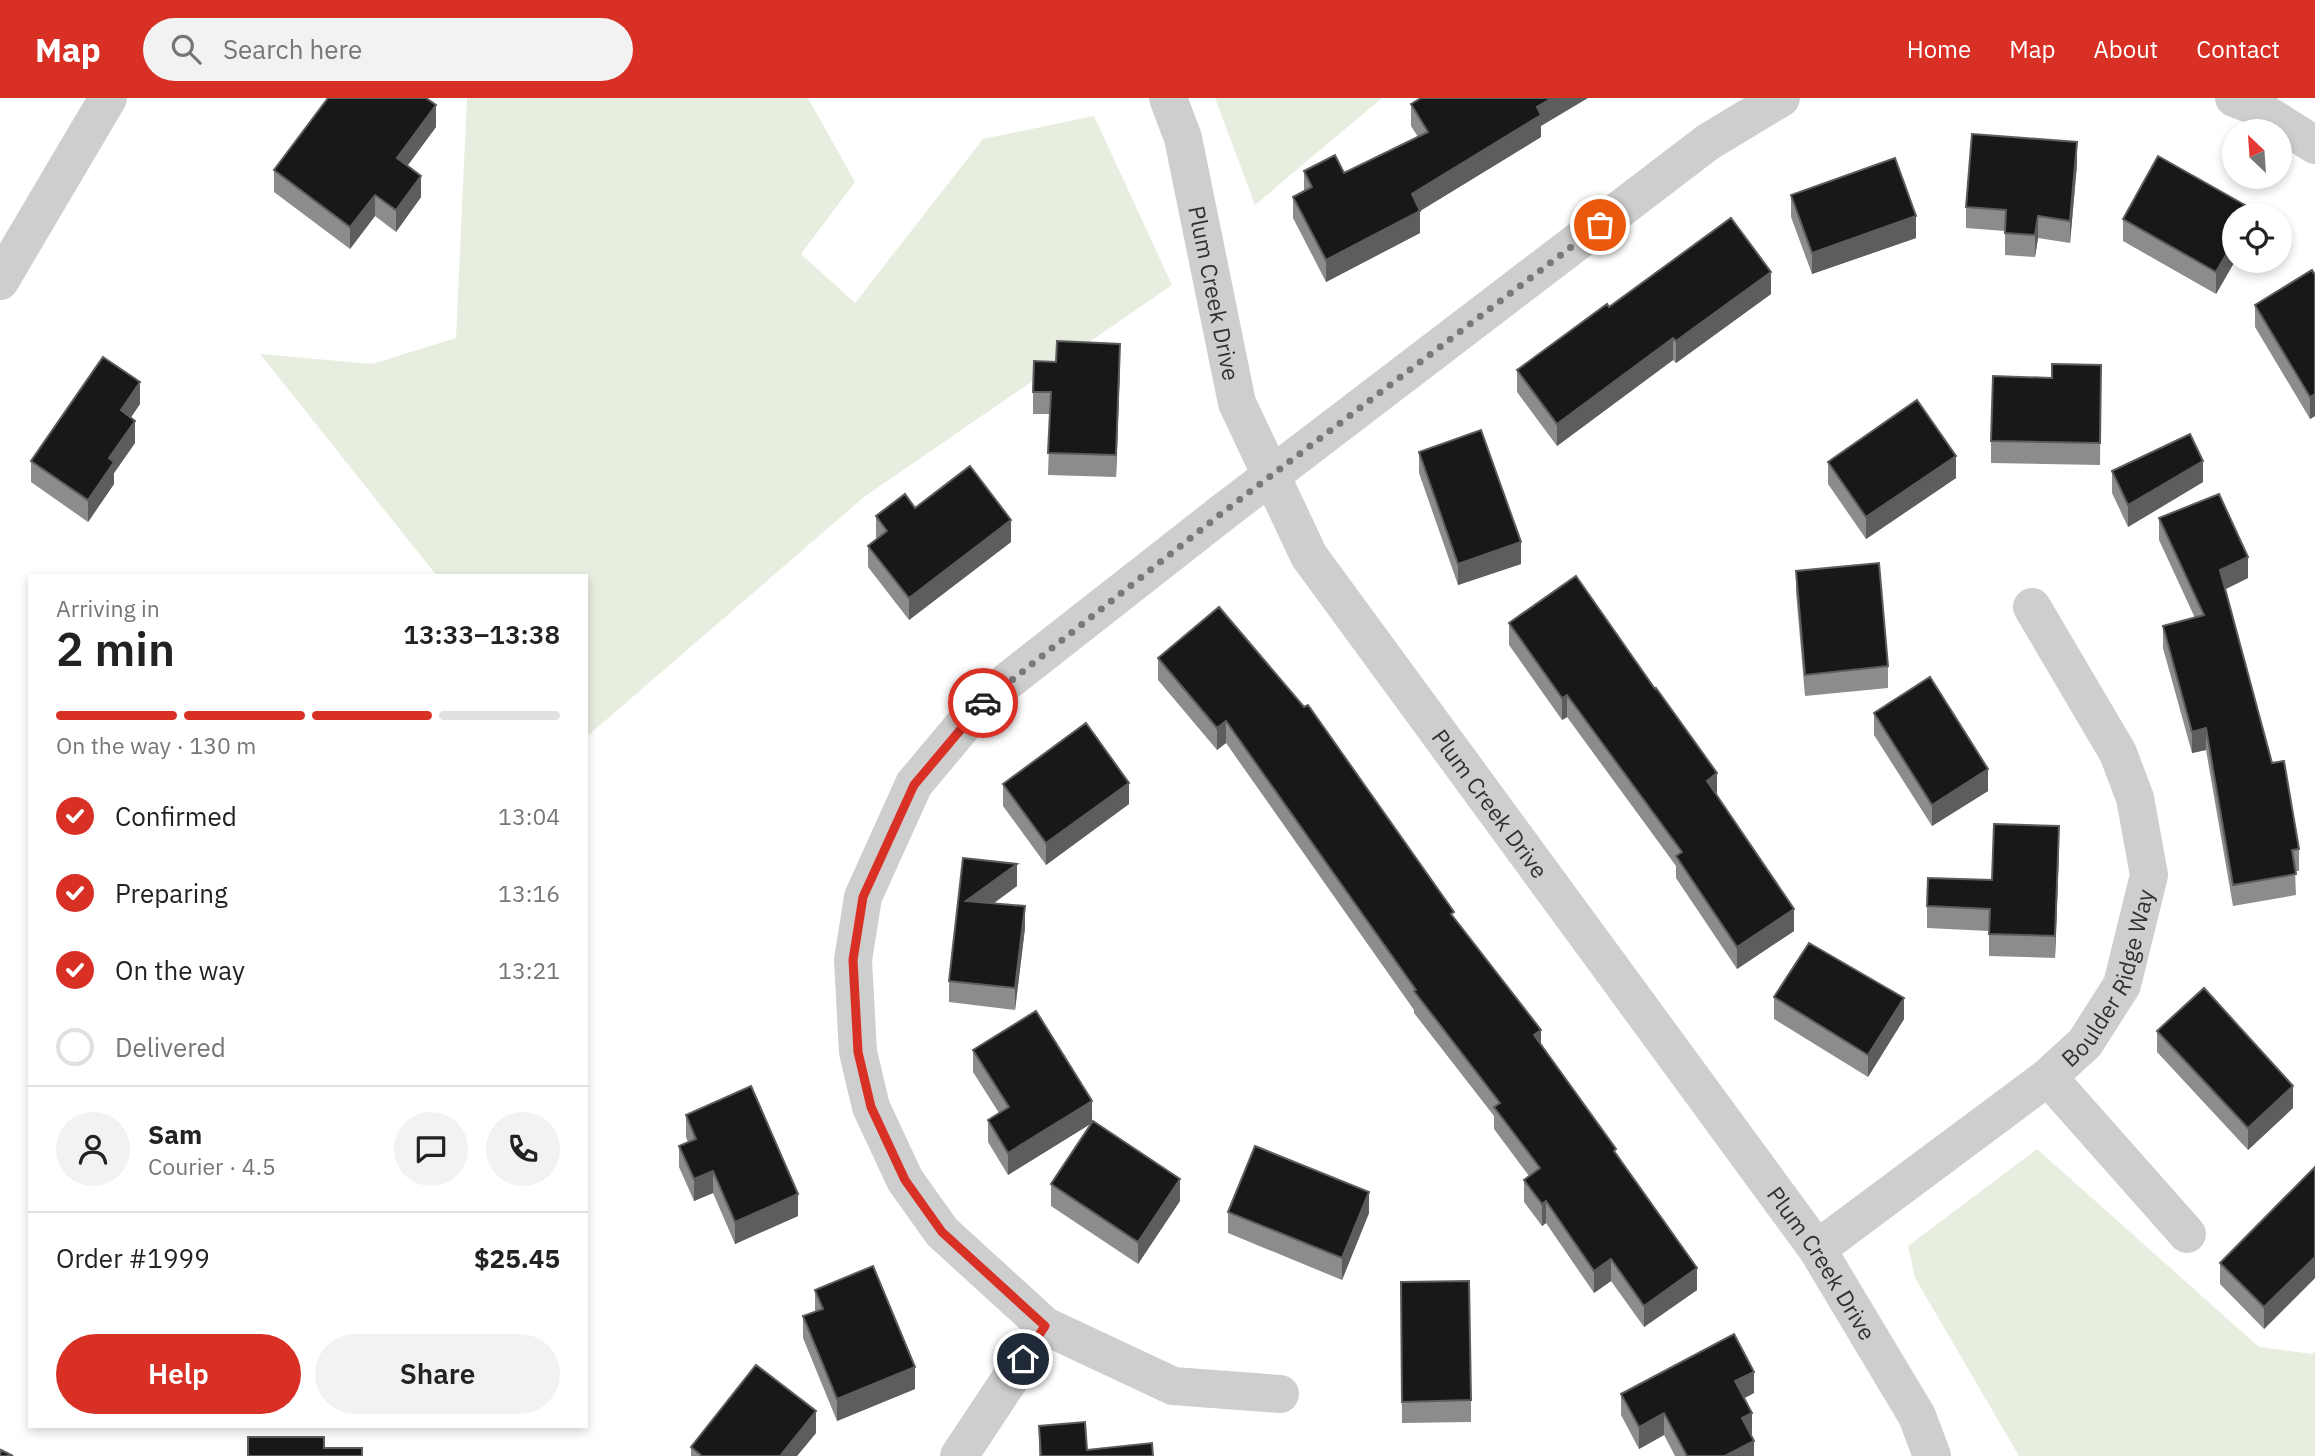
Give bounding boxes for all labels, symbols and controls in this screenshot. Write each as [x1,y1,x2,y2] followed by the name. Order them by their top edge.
[143,18,633,81] search box
[35,28,101,71] text: Map
[167,30,205,68] icon: search
[223,32,362,66] text: Search here
[1907,33,1971,65] text: Home
[2009,33,2055,65] text: Map
[2093,33,2158,65] text: About
[2196,33,2280,65] text: Contact
[2222,119,2292,189] north arrow
[2222,119,2292,273] map controls
[1570,195,1630,255] pin
[1182,203,1247,383] street label: Plum Creek Drive
[2222,203,2292,273] button: locate
[1581,206,1619,244] icon: bag
[56,593,160,623] text: Arriving in
[403,617,560,651] text: 13:33–13:38
[56,619,175,679] text: 2 min
[948,668,1018,738] courier
[964,684,1002,722] icon: car
[1426,723,1555,884] street label: Plum Creek Drive
[56,730,256,760] text: On the way · 130 m
[56,797,94,835] icon: check
[115,799,237,833] text: Confirmed
[498,801,560,831] text: 13:04
[56,874,94,912] icon: check
[115,876,228,910] text: Preparing
[498,878,560,908] text: 13:16
[2054,885,2160,1073] street label: Boulder Ridge Way
[56,951,94,989] icon: check
[115,953,245,987] text: On the way
[498,955,560,985] text: 13:21
[115,1030,226,1064] text: Delivered
[56,1112,130,1186] button: person
[394,1112,468,1186] button: chat
[486,1112,560,1186] button: phone
[148,1117,202,1151] text: Sam
[148,1151,276,1181] text: Courier · 4.5
[1761,1180,1883,1345] street label: Plum Creek Drive
[56,1241,210,1275] text: Order #1999
[474,1241,560,1275] text: $25.45
[993,1329,1053,1389] pin
[56,1334,301,1414] button: Help
[315,1334,560,1414] button: Share
[1004,1340,1042,1378] icon: home

